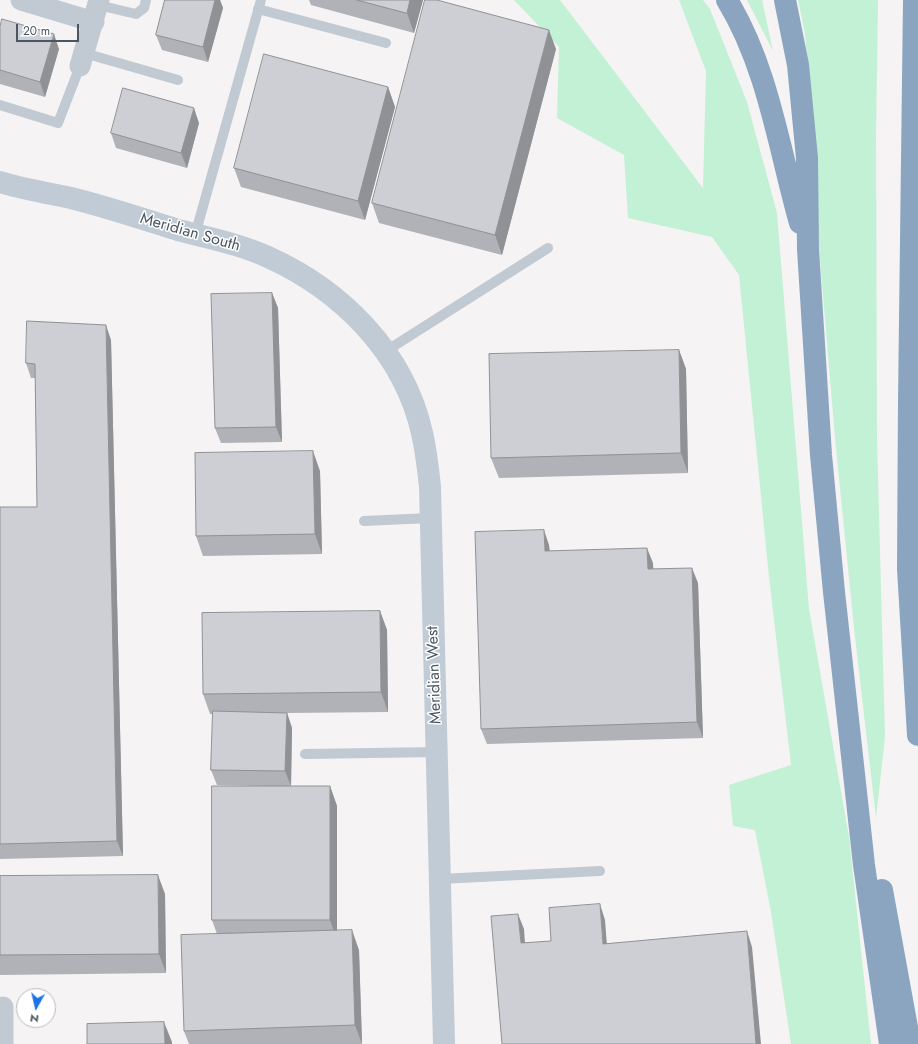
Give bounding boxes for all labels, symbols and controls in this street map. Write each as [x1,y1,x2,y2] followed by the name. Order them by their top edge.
[18,16,81,42] scale bar
[23,22,50,40] text: 20 m
[138,210,242,256] street label: Meridian South
[424,626,446,724] street label: Meridian West
[16,988,56,1028] north arrow
[29,1010,40,1027] text: N

